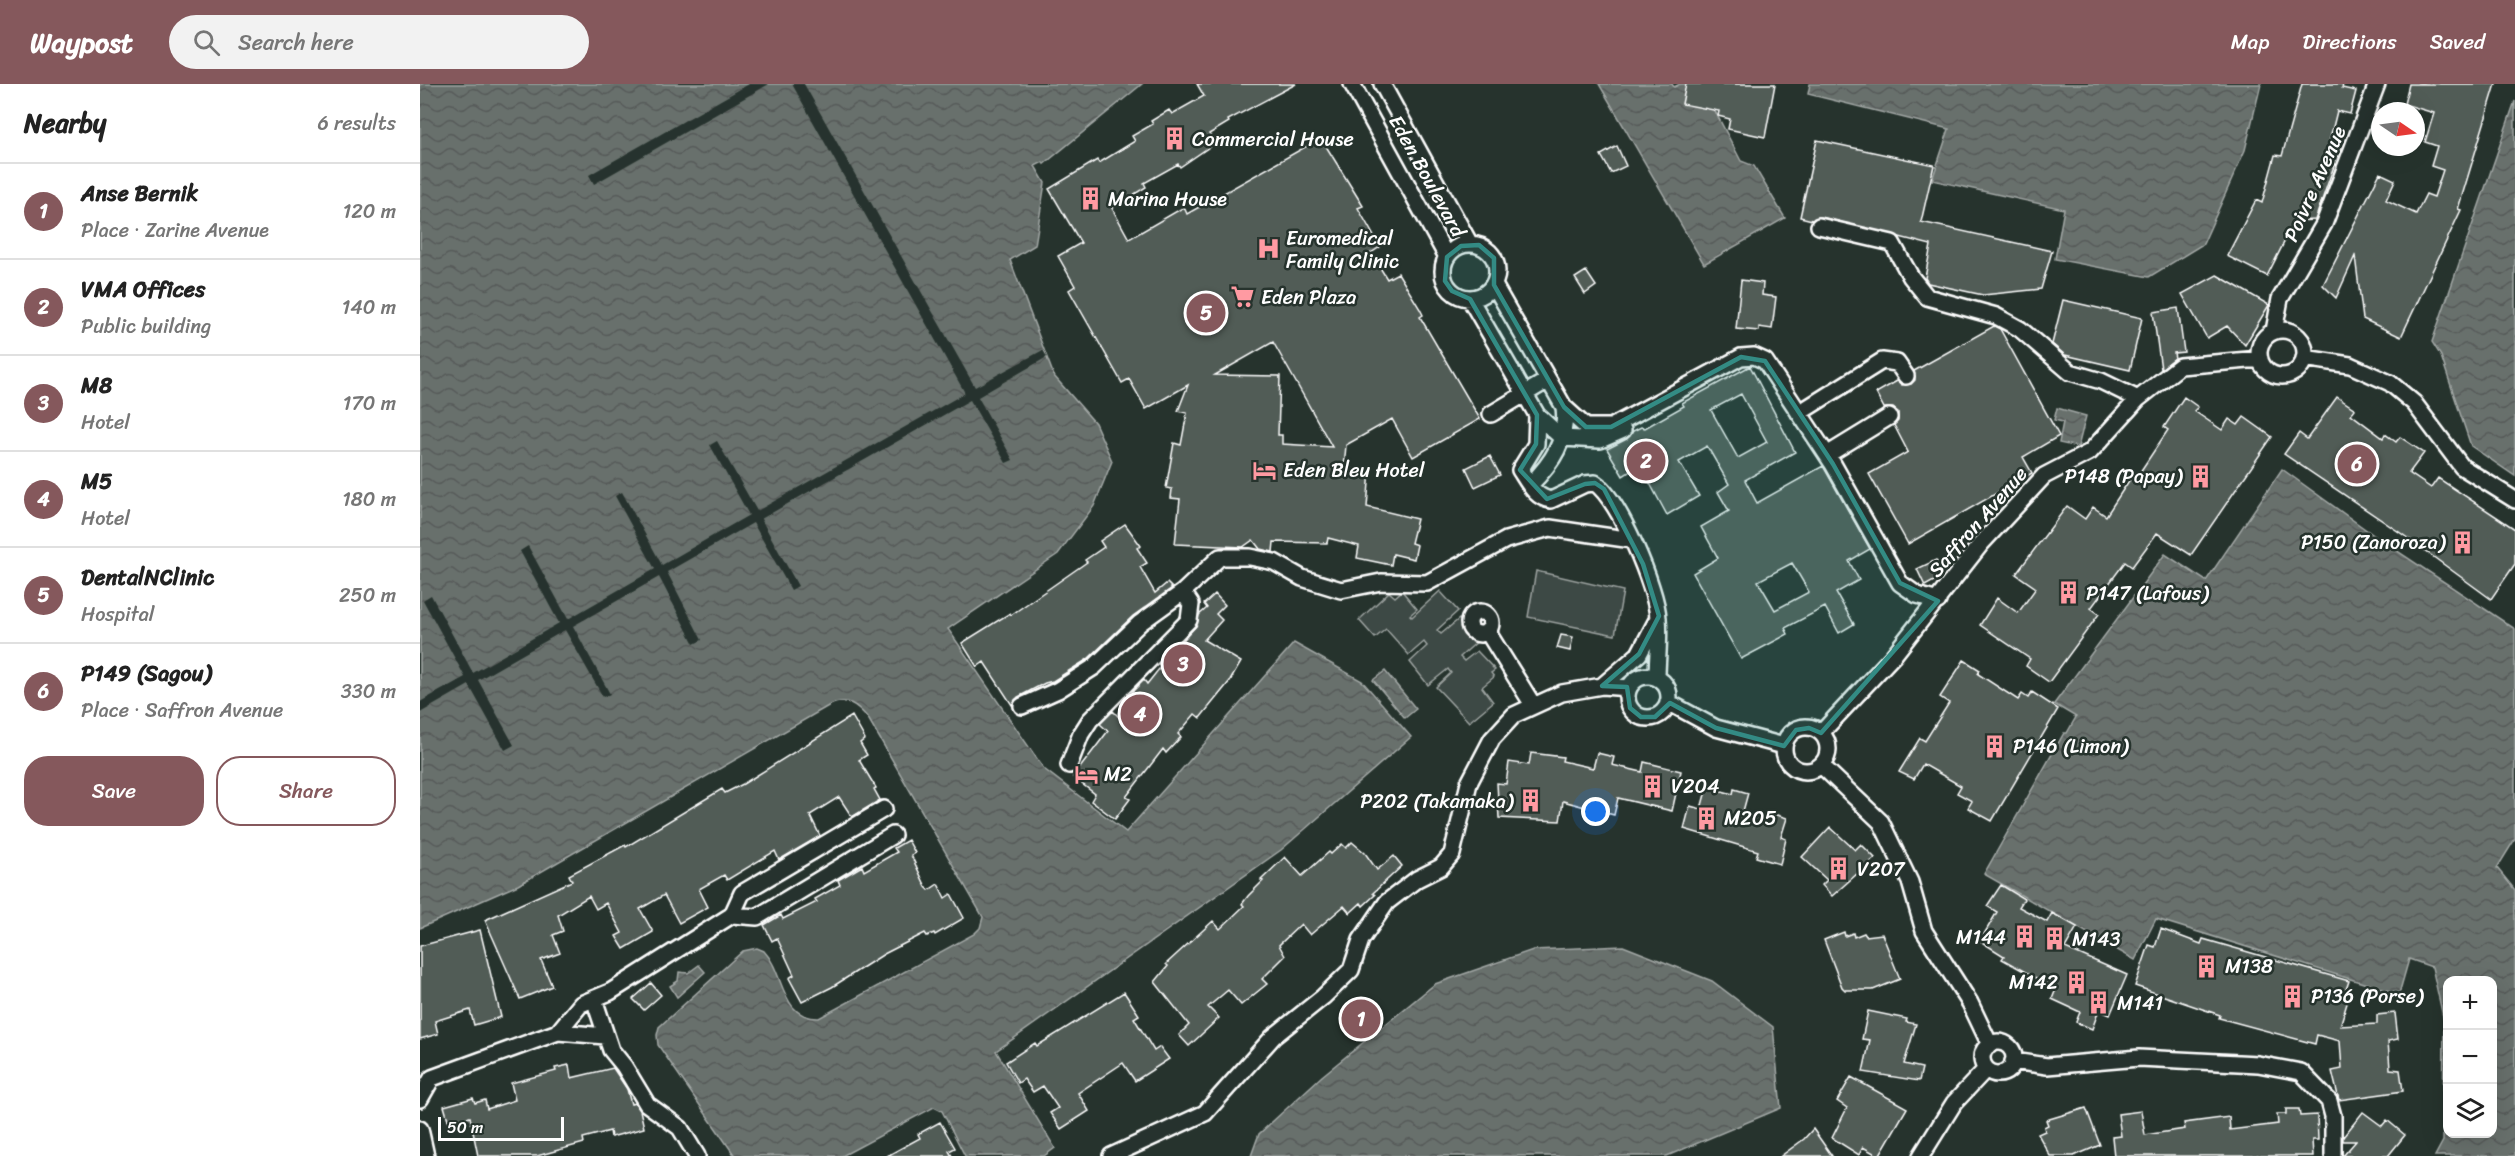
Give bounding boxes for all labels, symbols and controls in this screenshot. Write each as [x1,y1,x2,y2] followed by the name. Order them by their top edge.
[169,15,589,69] search box
[30,18,133,67] text: Waypost
[238,23,354,62] text: Search here
[2231,23,2269,61] text: Map
[2302,23,2397,61] text: Directions
[2430,23,2485,61] text: Saved
[190,26,223,59] icon: search
[24,100,106,146] text: Nearby
[2371,102,2425,156] north arrow
[317,106,396,141] text: 6 results
[1379,108,1476,245] street label: Eden Boulevard
[2274,120,2356,248] street label: Poivre Avenue
[1192,122,1354,157] place label: Commercial House
[1161,126,1187,152] building icon: Commercial House
[81,174,198,213] text: Anse Bernik
[1108,182,1227,217] place label: Marina House
[1077,186,1103,212] building icon: Marina House
[39,194,48,229] text: 1
[343,194,396,229] text: 120 m
[81,213,269,248] text: Place · Zarine Avenue
[1286,221,1399,279] place label: Euromedical Family Clinic
[1255,236,1281,262] hospital icon: Euromedical Family Clinic
[81,270,205,309] text: VMA Offices
[1261,280,1356,315] place label: Eden Plaza
[1230,284,1256,310] supermarket icon: Eden Plaza
[38,290,49,325] text: 2
[342,290,396,325] text: 140 m
[1186,290,1226,336] pin: 5
[81,309,211,344] text: Public building
[81,366,112,405] text: M8
[38,386,49,421] text: 3
[343,386,396,421] text: 170 m
[81,405,130,440] text: Hotel
[1626,438,1666,484] pin: 2
[2338,442,2376,487] pin: 6
[1283,453,1426,488] place label: Eden Bleu Hotel
[1252,457,1278,483] hotel icon: Eden Bleu Hotel
[1919,458,2037,586] street label: Saffron Avenue
[2065,459,2183,494] place label: P148 (Papay)
[81,462,112,501] text: M5
[2187,463,2213,489] building icon: P148 (Papay)
[37,482,50,517] text: 4
[342,482,396,517] text: 180 m
[81,501,130,536] text: Hotel
[2301,525,2446,560] place label: P150 (Zanoroza)
[2450,529,2476,555] building icon: P150 (Zanoroza)
[81,558,214,597] text: DentalNClinic
[2086,576,2209,611] place label: P147 (Lafous)
[37,578,50,613] text: 5
[339,578,396,613] text: 250 m
[2055,580,2081,606] building icon: P147 (Lafous)
[81,597,154,632] text: Hospital
[1164,642,1203,686] pin: 3
[81,654,211,693] text: P149 (Sagou)
[38,674,49,709] text: 6
[341,674,396,709] text: 330 m
[1120,692,1160,736] pin: 4
[81,693,283,728] text: Place · Saffron Avenue
[2013,729,2129,764] place label: P146 (Limon)
[1982,733,2008,759] building icon: P146 (Limon)
[24,756,204,826] button: Save
[216,756,396,826] button: Share
[1104,757,1132,792] place label: M2
[1073,761,1099,787] hotel icon: M2
[1671,769,1720,804] place label: V204
[1640,773,1666,799] building icon: V204
[1360,784,1514,819] place label: P202 (Takamaka)
[1518,788,1544,814] building icon: P202 (Takamaka)
[1581,797,1610,826] your location
[1724,801,1777,836] place label: M205
[1693,805,1719,831] building icon: M205
[1857,852,1906,887] place label: V207
[1826,856,1852,882] building icon: V207
[1956,920,2006,955] place label: M144
[2072,922,2120,957] place label: M143
[2011,924,2037,950] building icon: M144
[2041,926,2067,952] building icon: M143
[2225,949,2273,984] place label: M138
[2194,953,2220,979] building icon: M138
[2009,965,2058,1000] place label: M142
[2063,969,2089,995] building icon: M142
[2443,976,2497,1138] map controls
[2443,976,2497,1030] button: +
[2311,979,2424,1014] place label: P136 (Porse)
[2280,983,2306,1009] building icon: P136 (Porse)
[2117,986,2163,1021] place label: M141
[2086,990,2112,1016] building icon: M141
[1342,996,1380,1042] pin: 1
[2443,1030,2497,1084] button: −
[2443,1084,2497,1138] button: layers
[447,1113,483,1142] text: 50 m
[438,1114,564,1142] scale bar

